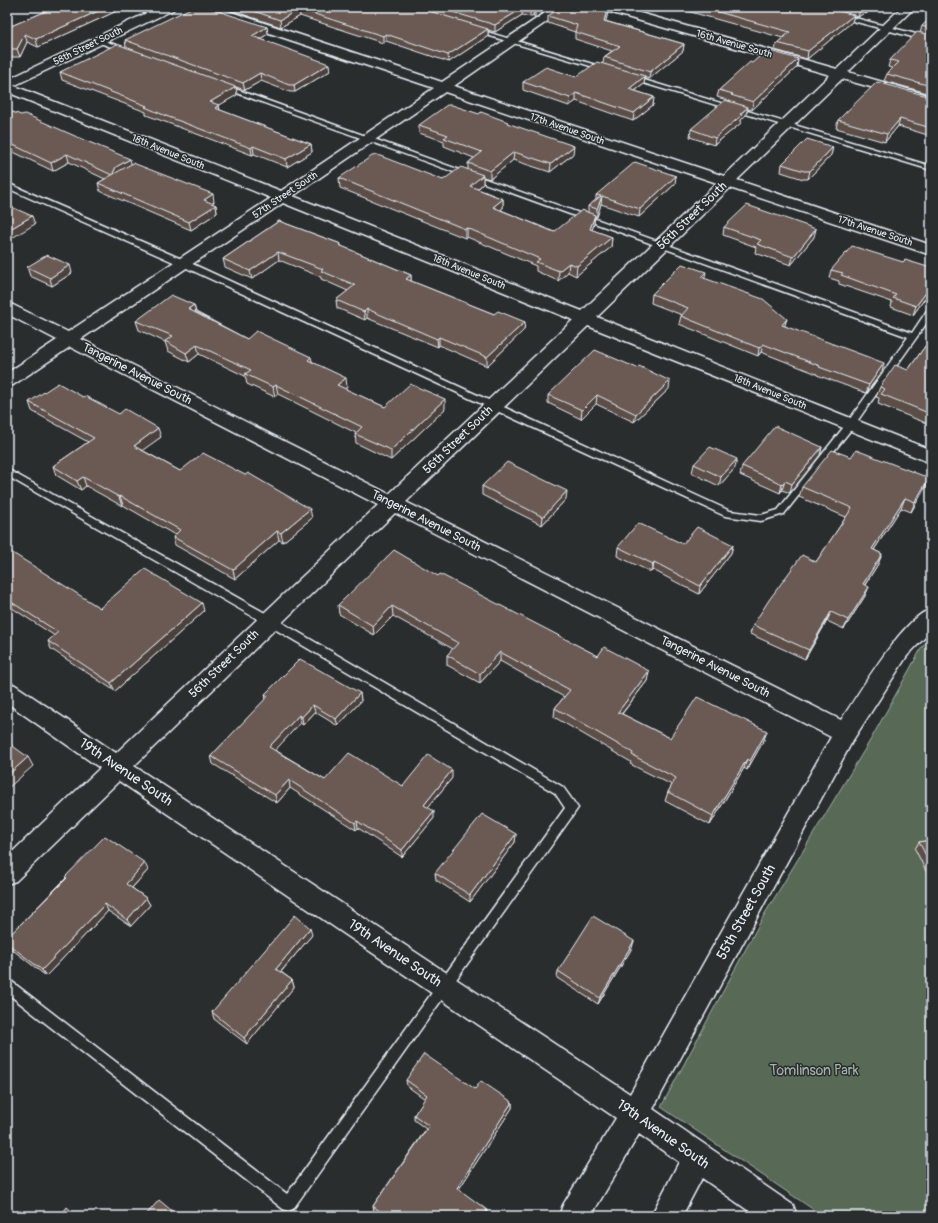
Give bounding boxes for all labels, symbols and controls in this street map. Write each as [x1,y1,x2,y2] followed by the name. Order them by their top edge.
[51,24,125,68] street label: 58th Street South
[695,27,774,61] street label: 16th Avenue South
[528,111,606,147] street label: 17th Avenue South
[130,132,207,172] street label: 18th Avenue South
[250,169,320,221] street label: 57th Street South
[654,179,730,253] street label: 56th Street South
[836,213,914,249] street label: 17th Avenue South
[431,252,508,292] street label: 18th Avenue South
[80,340,195,408] street label: Tangerine Avenue South
[732,372,809,412] street label: 18th Avenue South
[420,403,496,477] street label: 56th Street South
[369,487,484,555] street label: Tangerine Avenue South
[186,627,262,701] street label: 56th Street South
[658,633,773,701] street label: Tangerine Avenue South
[76,734,176,810] street label: 19th Avenue South
[713,861,779,963] street label: 55th Street South
[345,915,445,991] street label: 19th Avenue South
[769,1062,859,1079] park label: Tomlinson Park
[614,1096,712,1172] street label: 19th Avenue South

